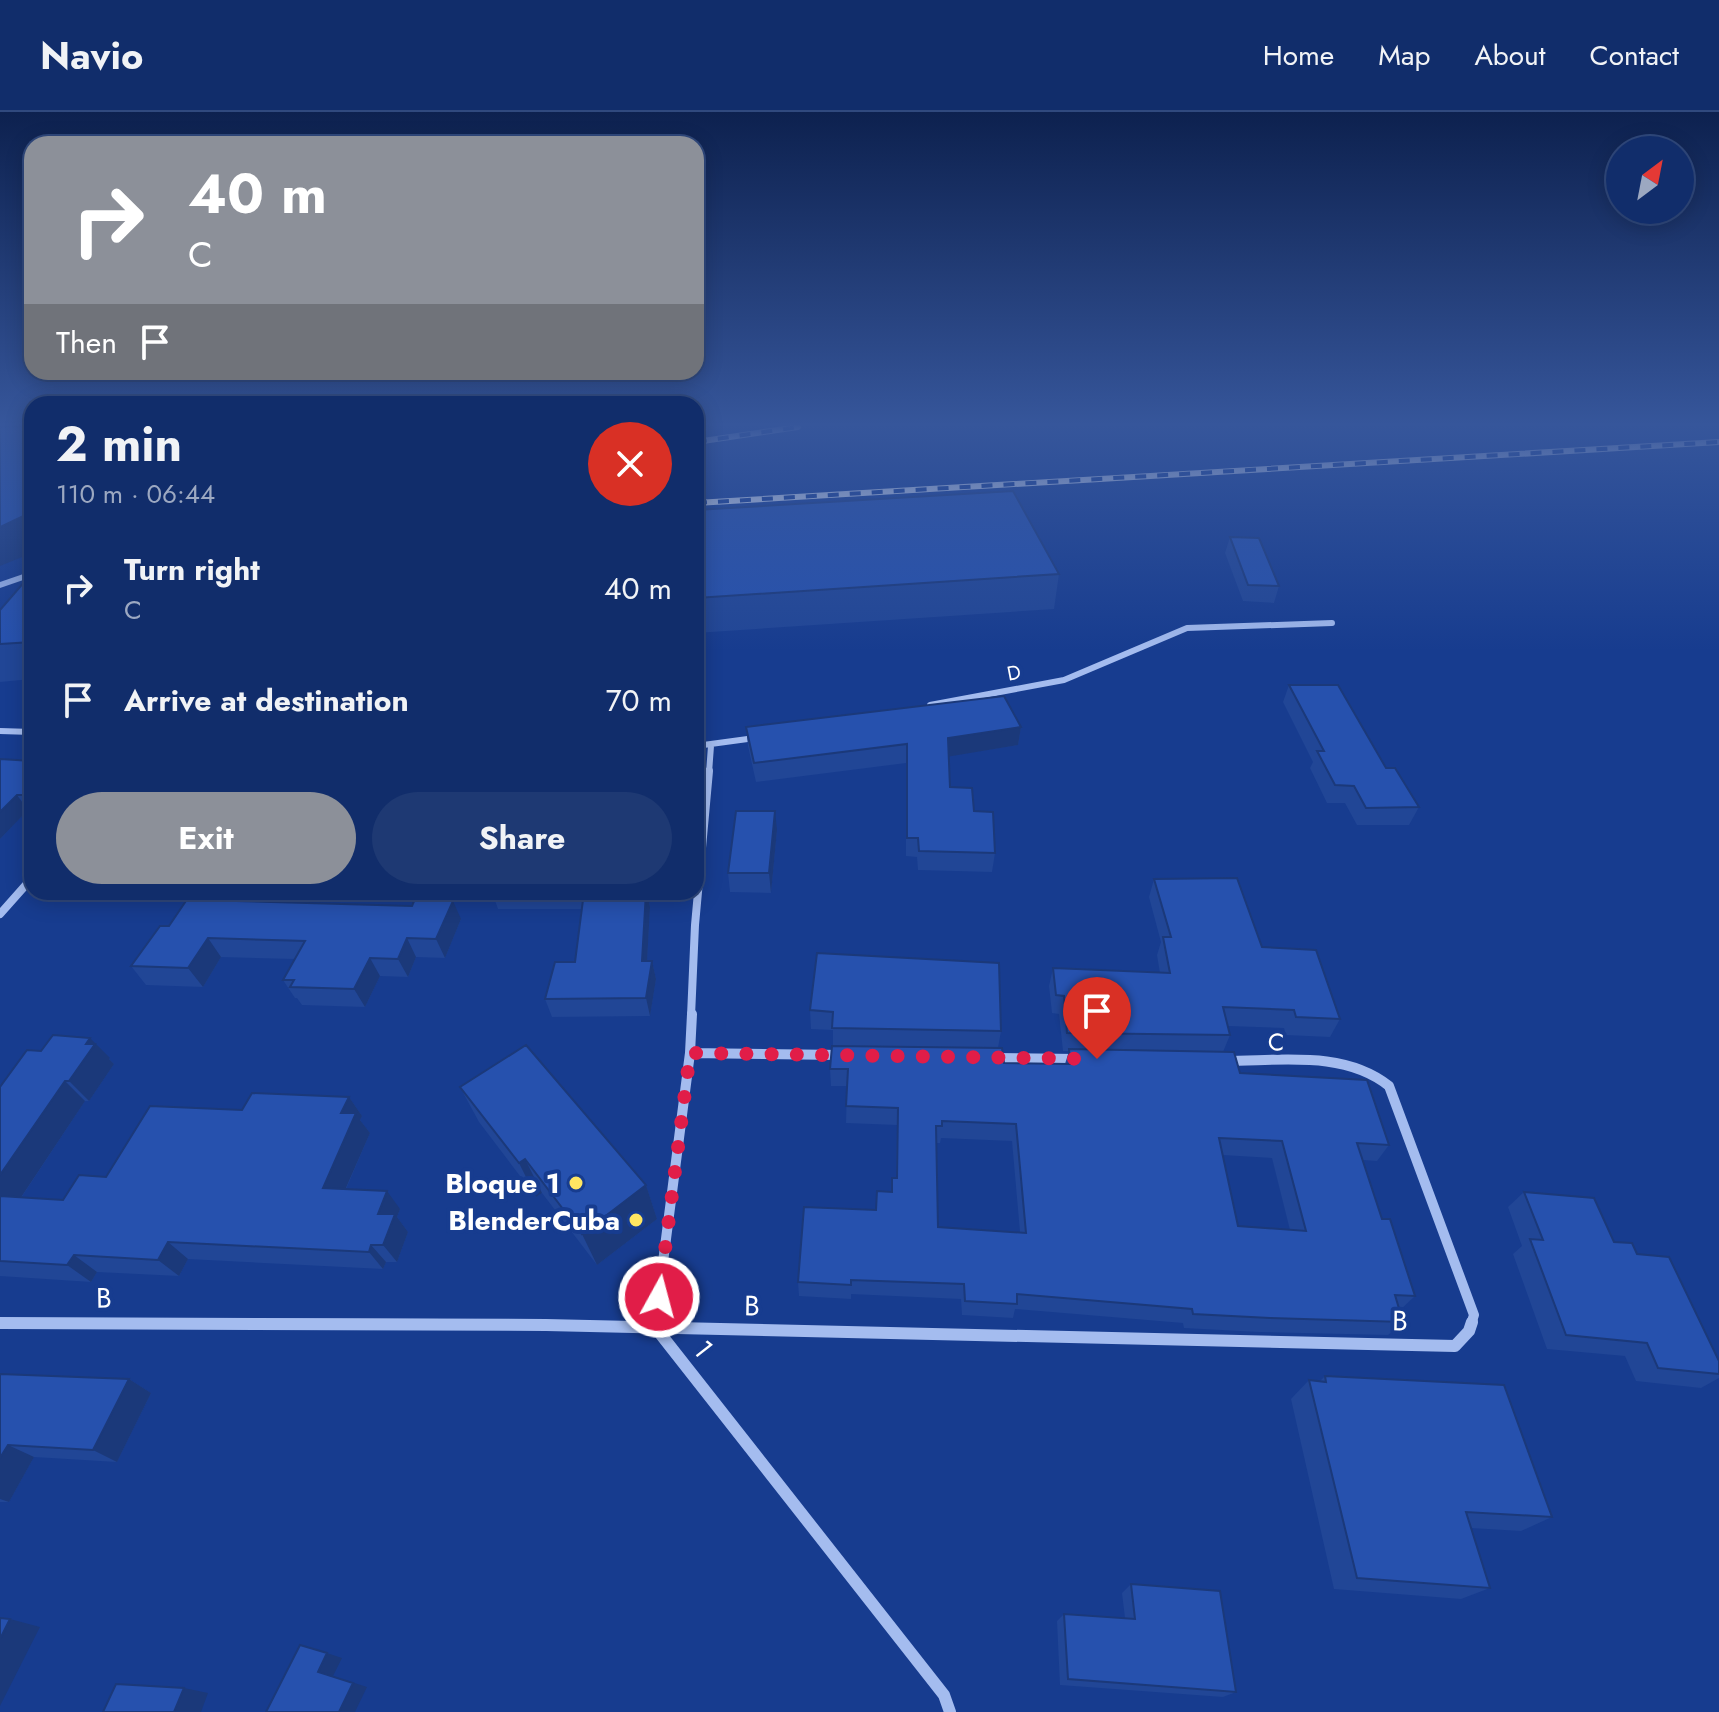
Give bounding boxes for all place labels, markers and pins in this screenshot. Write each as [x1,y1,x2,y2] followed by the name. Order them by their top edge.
[1063,977,1131,1059] pin
[445,1163,560,1204] place label: Bloque 1
[567,1174,585,1192] marker: Bloque 1
[448,1200,620,1241] place label: BlenderCuba
[627,1211,645,1229] marker: BlenderCuba

